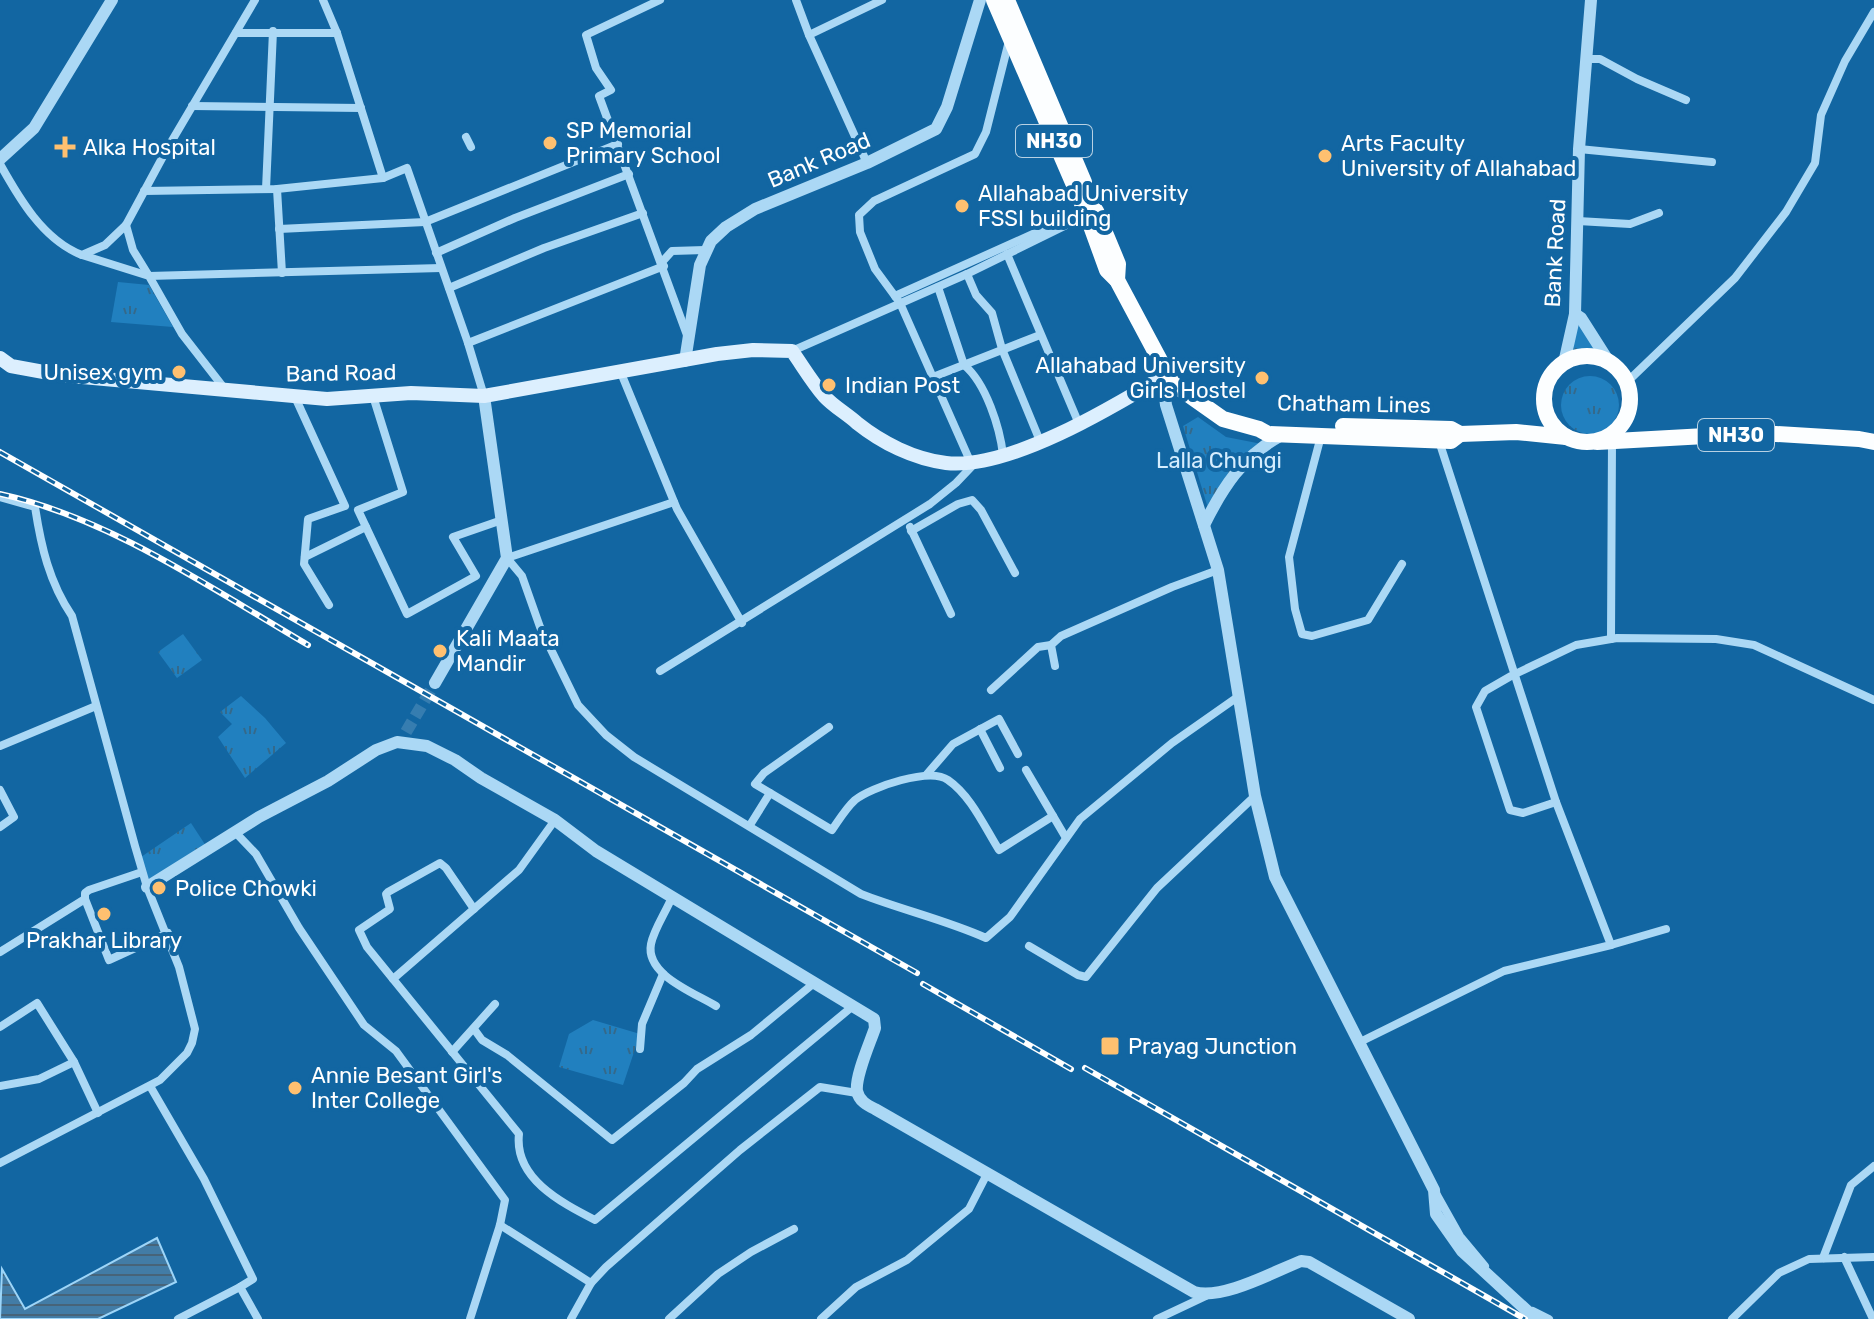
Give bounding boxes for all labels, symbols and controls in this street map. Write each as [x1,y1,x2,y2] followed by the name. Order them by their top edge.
[566,117,721,169] place label: SP Memorial Primary School
[1016,125,1092,157] road number: NH30
[764,126,874,194] street label: Bank Road
[1341,130,1576,182] place label: Arts Faculty University of Allahabad
[83,134,216,161] place label: Alka Hospital
[541,134,559,152] marker: SP Memorial Primary School
[54,136,76,158] marker: Alka Hospital
[1316,147,1334,165] marker: Arts Faculty University of Allahabad
[978,180,1189,232] place label: Allahabad University FSSI building
[953,197,971,215] marker: Allahabad University FSSI building
[1539,198,1571,308] street label: Bank Road
[1035,352,1246,404] place label: Allahabad University Girls Hostel
[44,359,163,386] place label: Unisex gym
[285,359,397,387] street label: Band Road
[170,363,188,381] marker: Unisex gym
[1253,369,1271,387] marker: Allahabad University Girls Hostel
[845,372,960,399] place label: Indian Post
[820,376,838,394] marker: Indian Post
[1277,389,1431,419] street label: Chatham Lines
[1698,419,1774,451] road number: NH30
[1156,447,1282,474] park label: Lalla Chungi
[456,625,560,677] place label: Kali Maata Mandir
[431,642,449,660] marker: Kali Maata Mandir
[175,875,317,902] place label: Police Chowki
[150,879,168,897] marker: Police Chowki
[95,905,113,923] marker: Prakhar Library
[26,927,182,954] place label: Prakhar Library
[1128,1033,1297,1060] place label: Prayag Junction
[1099,1035,1121,1057] marker: Prayag Junction
[311,1062,503,1114] place label: Annie Besant Girl's Inter College
[286,1079,304,1097] marker: Annie Besant Girl's Inter College

